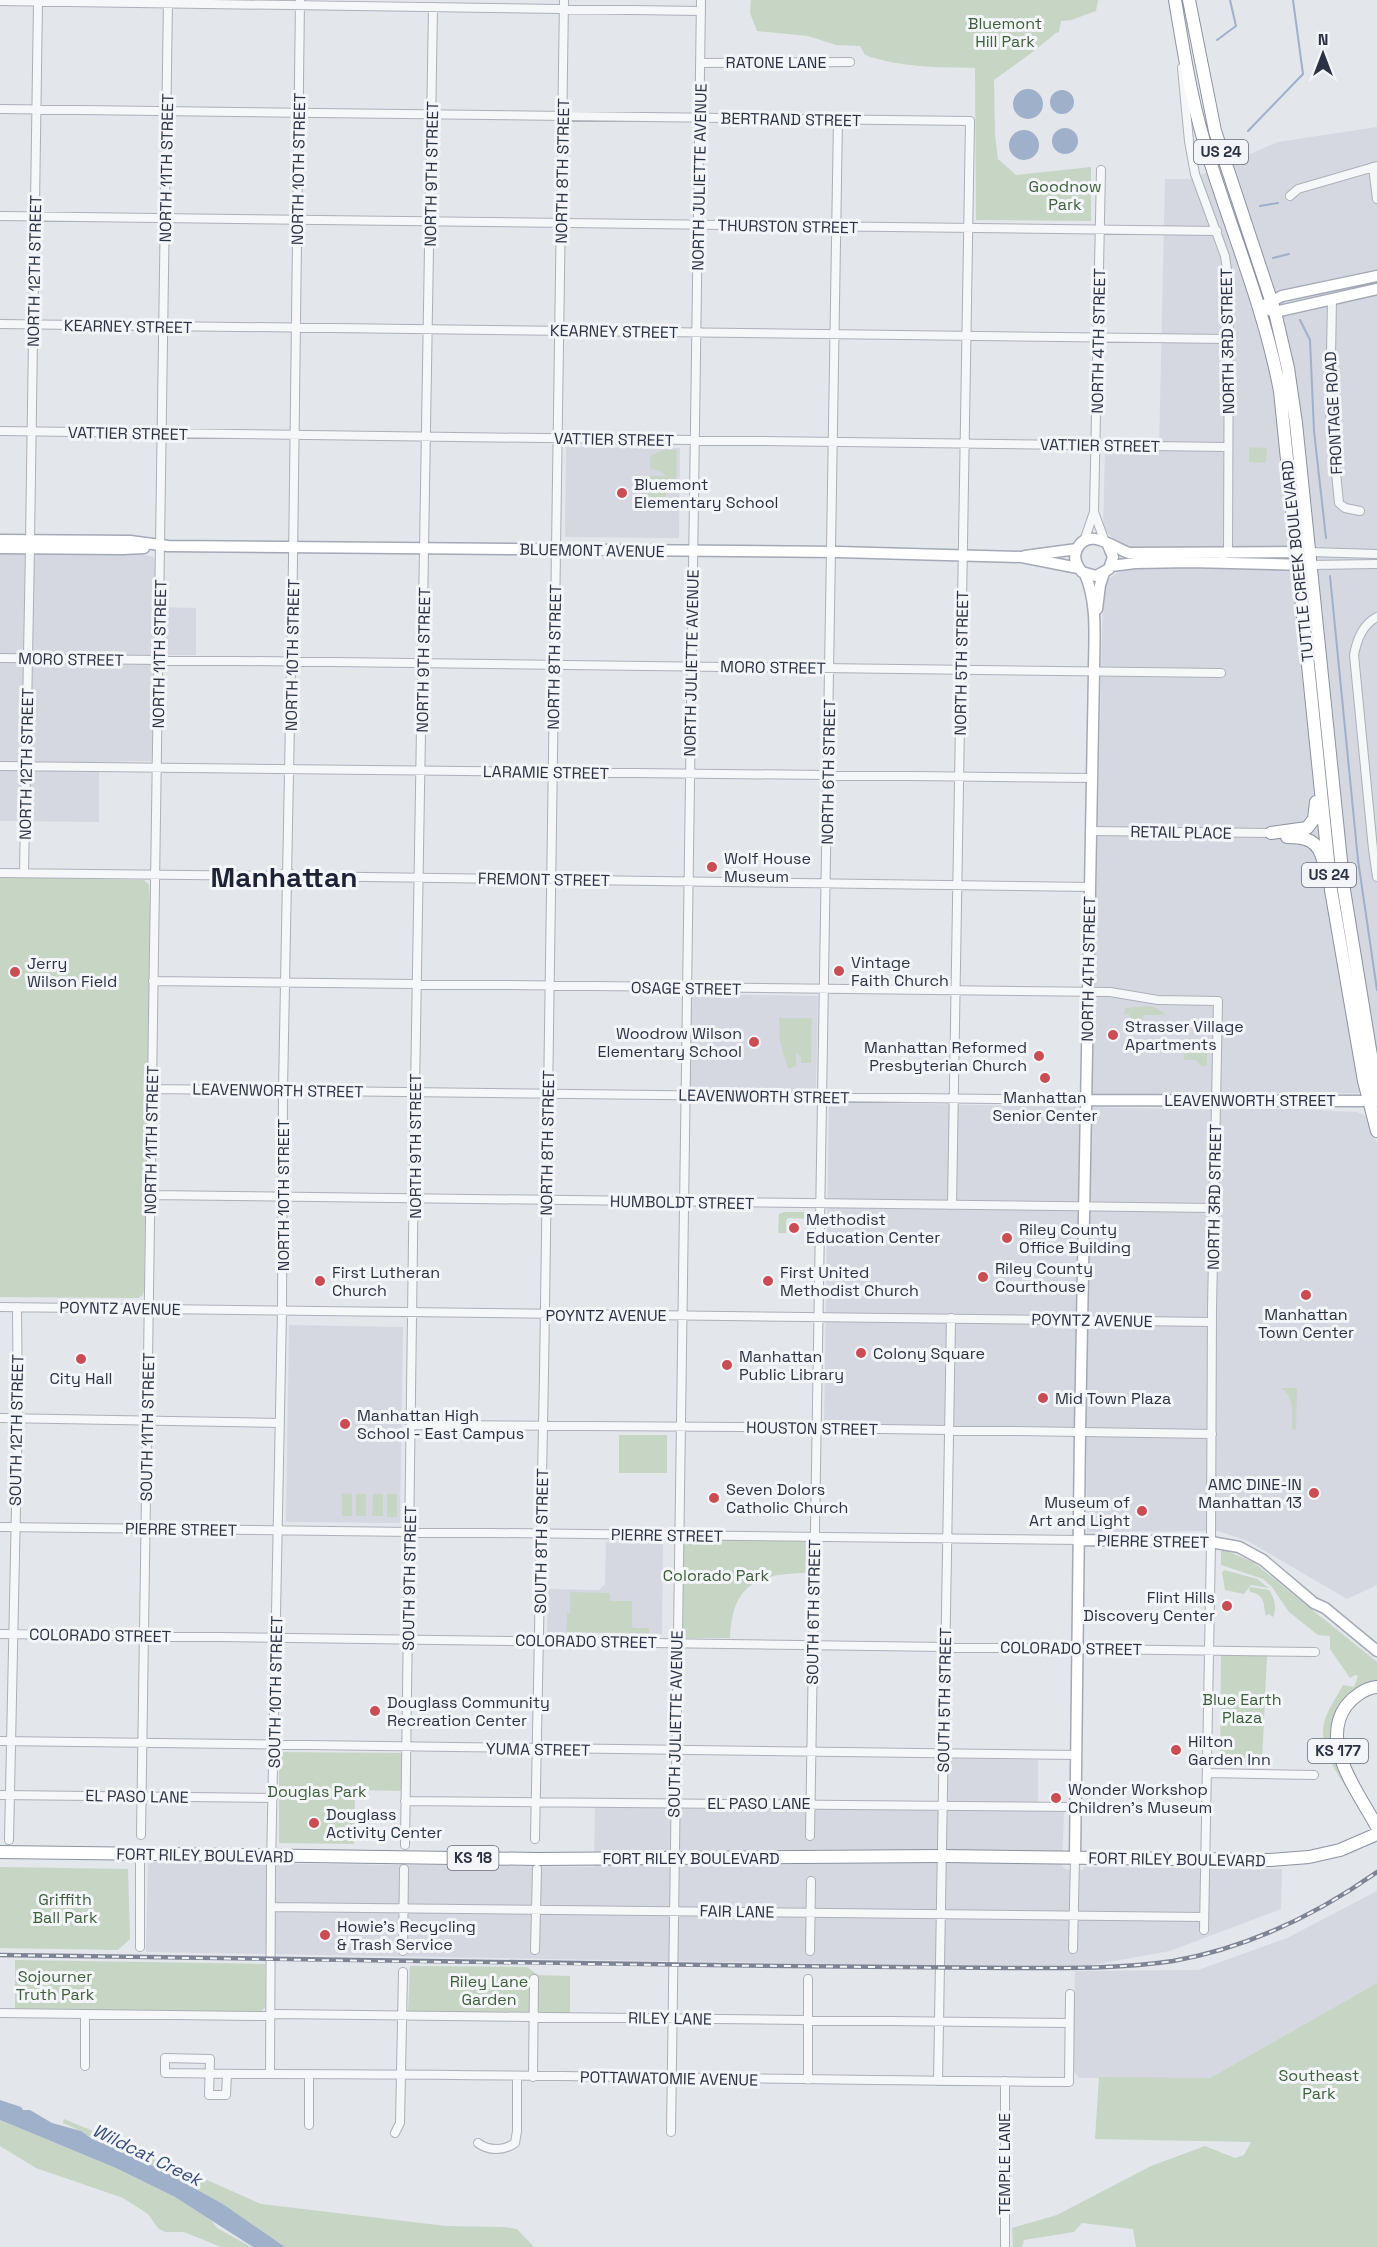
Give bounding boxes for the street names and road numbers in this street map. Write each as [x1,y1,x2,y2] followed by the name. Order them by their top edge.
[726,52,826,73] street label: RATONE LANE
[687,83,712,271] street label: NORTH JULIETTE AVENUE
[155,93,178,243] street label: NORTH 11TH STREET
[287,93,310,245] street label: NORTH 10TH STREET
[551,98,574,244] street label: NORTH 8TH STREET
[420,101,443,247] street label: NORTH 9TH STREET
[720,108,862,131] street label: BERTRAND STREET
[1194,140,1248,164] road number: US 24
[23,195,46,347] street label: NORTH 12TH STREET
[718,215,858,238] street label: THURSTON STREET
[1087,268,1110,414] street label: NORTH 4TH STREET
[1216,268,1239,414] street label: NORTH 3RD STREET
[64,315,192,338] street label: KEARNEY STREET
[550,320,678,343] street label: KEARNEY STREET
[1320,351,1347,475] street label: FRONTAGE ROAD
[68,422,188,445] street label: VATTIER STREET
[554,428,674,451] street label: VATTIER STREET
[1040,434,1160,457] street label: VATTIER STREET
[1276,459,1319,663] street label: TUTTLE CREEK BOULEVARD
[519,539,665,562] street label: BLUEMONT AVENUE
[679,569,704,757] street label: NORTH JULIETTE AVENUE
[148,579,171,729] street label: NORTH 11TH STREET
[281,579,304,731] street label: NORTH 10TH STREET
[543,584,566,730] street label: NORTH 8TH STREET
[412,587,435,733] street label: NORTH 9TH STREET
[950,590,973,736] street label: NORTH 5TH STREET
[18,648,124,671] street label: MORO STREET
[720,656,826,679] street label: MORO STREET
[15,688,38,840] street label: NORTH 12TH STREET
[817,699,840,845] street label: NORTH 6TH STREET
[483,761,609,784] street label: LARAMIE STREET
[1130,821,1232,844] street label: RETAIL PLACE
[1302,863,1356,887] road number: US 24
[478,868,610,891] street label: FREMONT STREET
[1077,896,1100,1042] street label: NORTH 4TH STREET
[631,977,741,1000] street label: OSAGE STREET
[140,1065,163,1215] street label: NORTH 11TH STREET
[536,1070,559,1216] street label: NORTH 8TH STREET
[405,1073,426,1219] street label: NORTH 9TH STREET
[192,1079,364,1102] street label: LEAVENWORTH STREET
[678,1085,850,1108] street label: LEAVENWORTH STREET
[1164,1090,1336,1111] street label: LEAVENWORTH STREET
[273,1119,294,1271] street label: NORTH 10TH STREET
[1203,1124,1226,1270] street label: NORTH 3RD STREET
[610,1191,754,1214] street label: HUMBOLDT STREET
[59,1297,181,1320] street label: POYNTZ AVENUE
[545,1305,667,1326] street label: POYNTZ AVENUE
[1031,1309,1153,1332] street label: POYNTZ AVENUE
[136,1352,159,1502] street label: SOUTH 11TH STREET
[5,1354,28,1506] street label: SOUTH 12TH STREET
[746,1417,878,1440] street label: HOUSTON STREET
[530,1468,553,1614] street label: SOUTH 8TH STREET
[398,1505,421,1651] street label: SOUTH 9TH STREET
[125,1518,237,1541] street label: PIERRE STREET
[611,1524,723,1547] street label: PIERRE STREET
[1097,1530,1209,1553] street label: PIERRE STREET
[802,1539,825,1685] street label: SOUTH 6TH STREET
[264,1616,287,1768] street label: SOUTH 10TH STREET
[29,1624,171,1647] street label: COLORADO STREET
[933,1627,956,1773] street label: SOUTH 5TH STREET
[515,1630,657,1653] street label: COLORADO STREET
[663,1630,688,1818] street label: SOUTH JULIETTE AVENUE
[1000,1637,1142,1660] street label: COLORADO STREET
[486,1738,590,1761] street label: YUMA STREET
[1308,1739,1368,1763] road number: KS 177
[85,1785,189,1808] street label: EL PASO LANE
[707,1793,811,1814] street label: EL PASO LANE
[116,1843,294,1868] street label: FORT RILEY BOULEVARD
[448,1846,498,1870] road number: KS 18
[1088,1847,1266,1872] street label: FORT RILEY BOULEVARD
[602,1848,780,1869] street label: FORT RILEY BOULEVARD
[700,1900,774,1923] street label: FAIR LANE
[628,2007,712,2030] street label: RILEY LANE
[580,2066,758,2091] street label: POTTAWATOMIE AVENUE
[994,2113,1015,2215] street label: TEMPLE LANE

